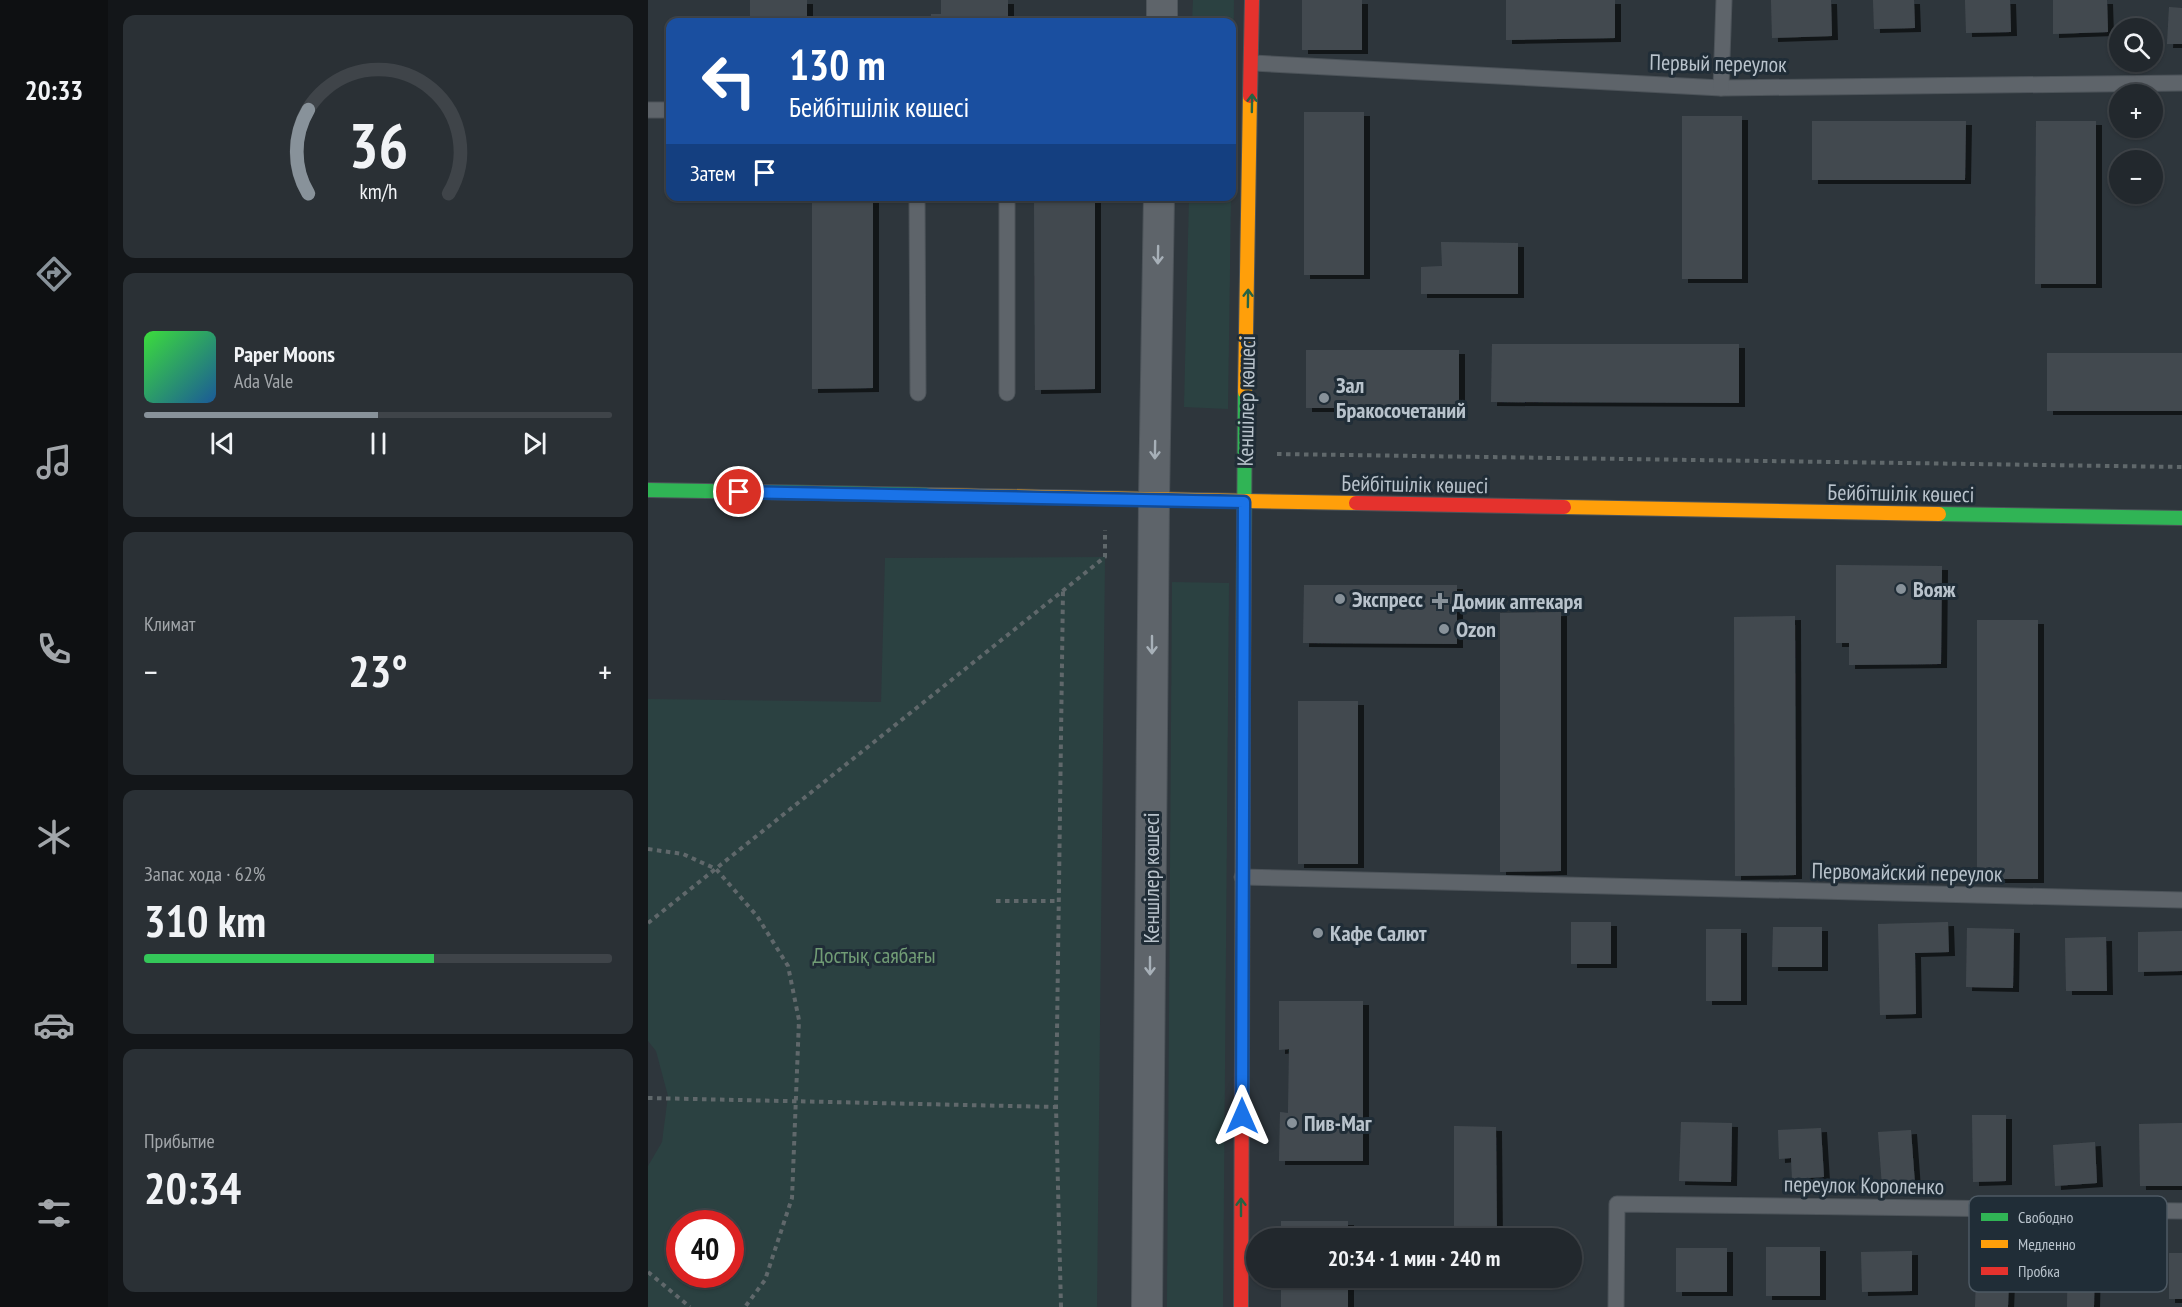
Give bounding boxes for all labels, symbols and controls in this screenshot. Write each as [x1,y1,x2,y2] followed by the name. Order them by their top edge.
[2109,18,2163,204] map controls
[2109,18,2163,72] button: search
[789,37,886,92] text: 130 m
[690,42,768,120] icon: left
[1649,48,1787,78] street label: Первый переулок
[25,73,83,107] text: 20:33
[2109,84,2163,138] button: +
[789,90,969,124] text: Бейбітшілік көшесі
[1246,93,1258,113] one-way arrow
[348,104,408,185] text: 36
[2109,150,2163,204] button: −
[748,156,781,189] icon: arrive
[690,159,736,187] text: Затем
[359,177,397,205] text: km/h
[1152,244,1164,264] one-way arrow
[33,253,75,295] icon: directions
[1242,288,1254,308] one-way arrow
[1231,335,1261,467] street label: Кеншілер көшесі
[234,340,335,368] text: Paper Moons
[234,368,293,394] text: Ada Vale
[1336,371,1466,424] place label: Зал Бракосочетаний
[1317,391,1331,405] marker: Зал Бракосочетаний
[206,427,239,460] icon: previous
[362,427,395,460] icon: pause
[518,427,551,460] icon: next
[1149,439,1160,459] one-way arrow
[33,441,75,483] icon: music
[713,466,764,517] pin
[1341,469,1489,499] street label: Бейбітшілік көшесі
[722,475,755,508] icon: arrive
[1827,478,1975,508] street label: Бейбітшілік көшесі
[1913,575,1956,603] place label: Вояж
[1894,582,1908,596] marker: Вояж
[1352,585,1423,613] place label: Экспресс
[1452,587,1583,615] place label: Домик аптекаря
[1333,592,1347,606] marker: Экспресс
[1433,594,1447,608] marker: Домик аптекаря
[144,611,195,637] text: Климат
[1456,615,1496,643] place label: Ozon
[1437,622,1451,636] marker: Ozon
[33,628,75,670] icon: phone
[1147,634,1158,654] one-way arrow
[348,641,408,699] text: 23°
[144,650,158,693] text: −
[598,650,612,693] text: +
[1137,813,1165,943] street label: Кеншілер көшесі
[33,816,75,858] icon: climate
[1811,856,2003,888] street label: Первомайский переулок
[144,861,265,887] text: Запас хода · 62%
[144,891,266,949] text: 310 km
[1330,919,1427,947] place label: Кафе Салют
[1311,926,1325,940] marker: Кафе Салют
[812,941,936,969] park label: Достық саябағы
[1144,955,1156,975] one-way arrow
[33,1004,75,1046] icon: car
[1210,1084,1274,1148] position arrow
[1304,1109,1372,1137] place label: Пив-Маг
[1285,1116,1299,1130] marker: Пив-Маг
[144,1128,215,1154] text: Прибытие
[144,1158,241,1216] text: 20:34
[1784,1170,1944,1200] street label: переулок Короленко
[33,1192,75,1234] icon: filters
[1969,1196,2167,1292] legend
[1235,1197,1247,1217] one-way arrow
[2018,1207,2073,1227] text: Свободно
[666,1210,744,1288] speed limit sign: 40
[2018,1234,2076,1254] text: Медленно
[1328,1244,1500,1272] text: 20:34 · 1 мин · 240 m
[2018,1261,2060,1281] text: Пробка

